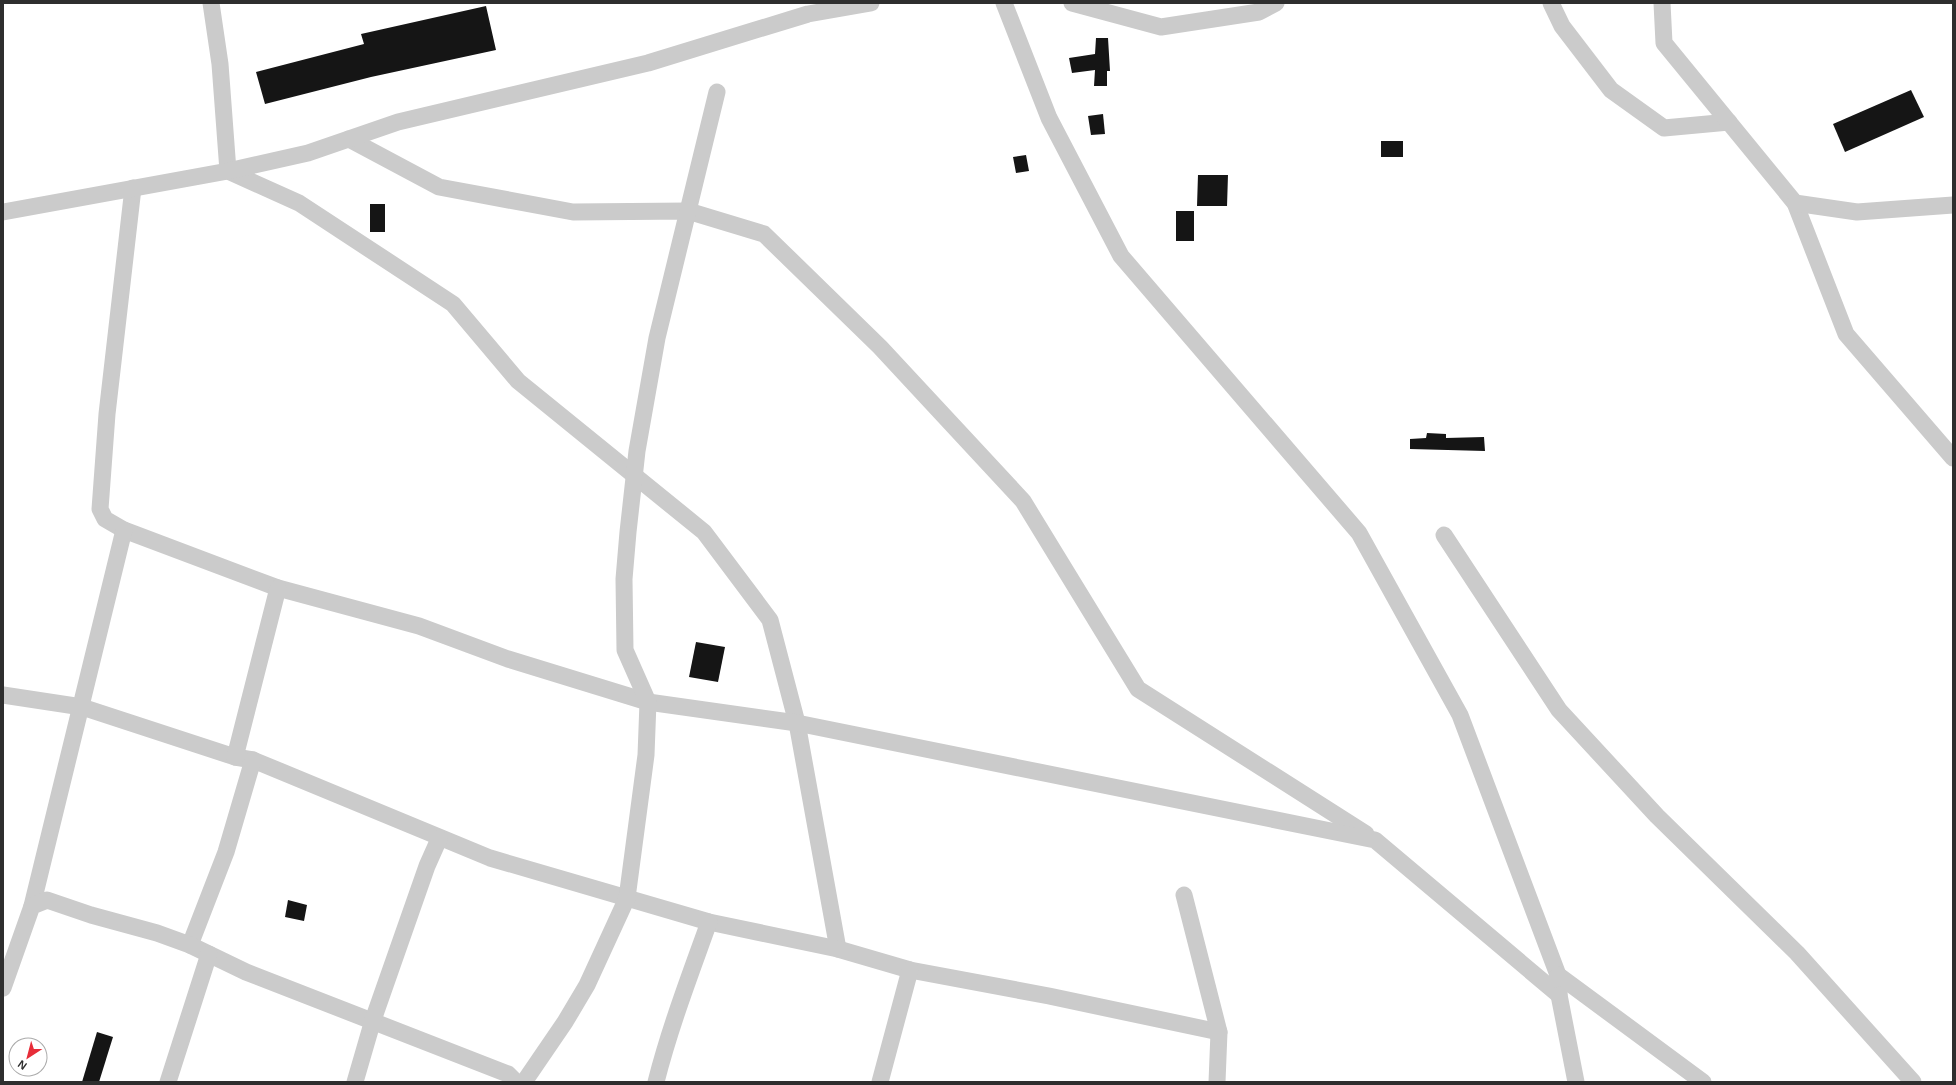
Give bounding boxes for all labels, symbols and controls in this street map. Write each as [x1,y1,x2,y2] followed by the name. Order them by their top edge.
[8,1037,48,1077] north arrow
[15,1058,29,1072] text: N

